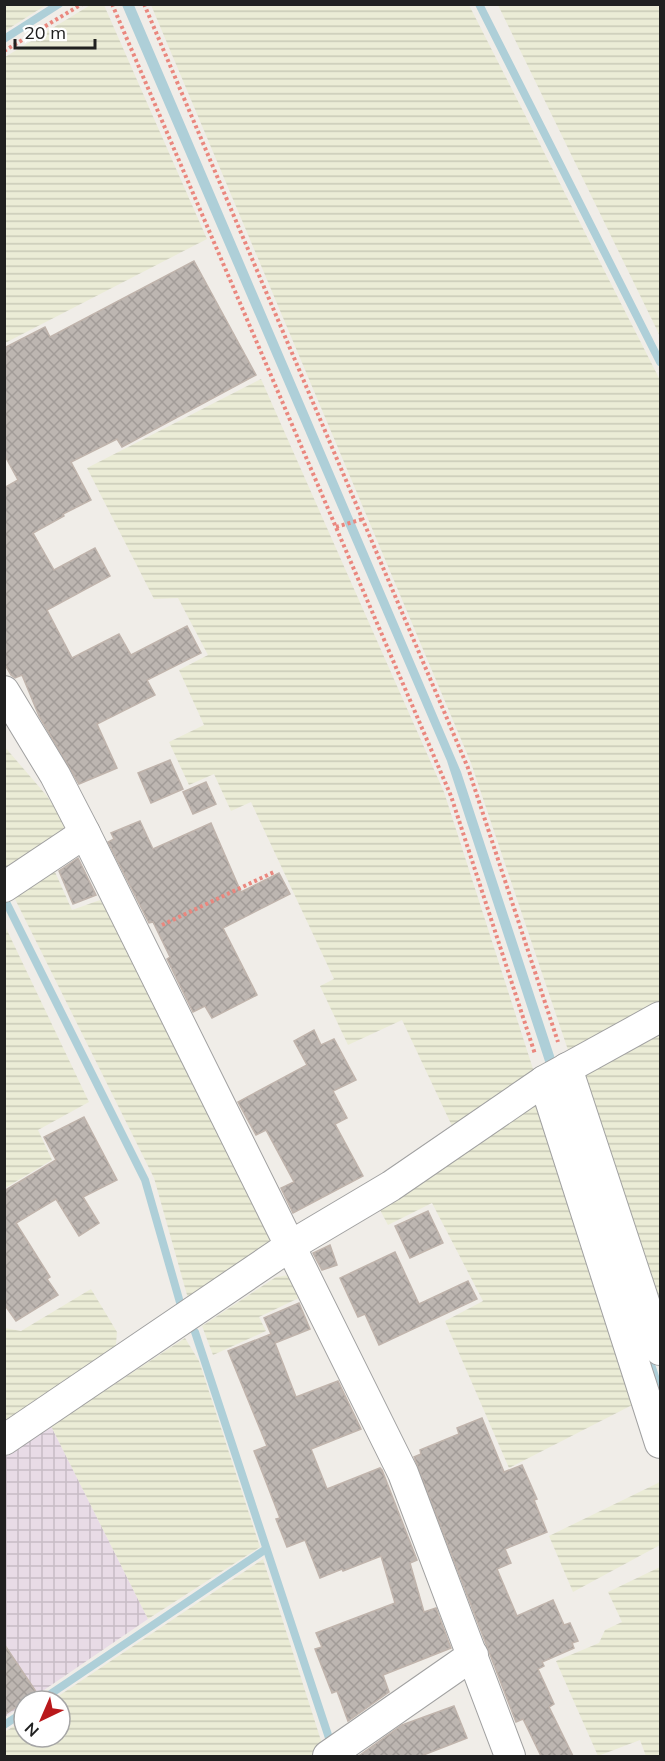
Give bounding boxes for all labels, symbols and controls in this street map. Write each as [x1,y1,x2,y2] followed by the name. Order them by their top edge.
[15,12,94,50] scale bar
[24,21,66,44] text: 20 m
[12,1689,72,1749] north arrow
[20,1718,43,1741] text: N

